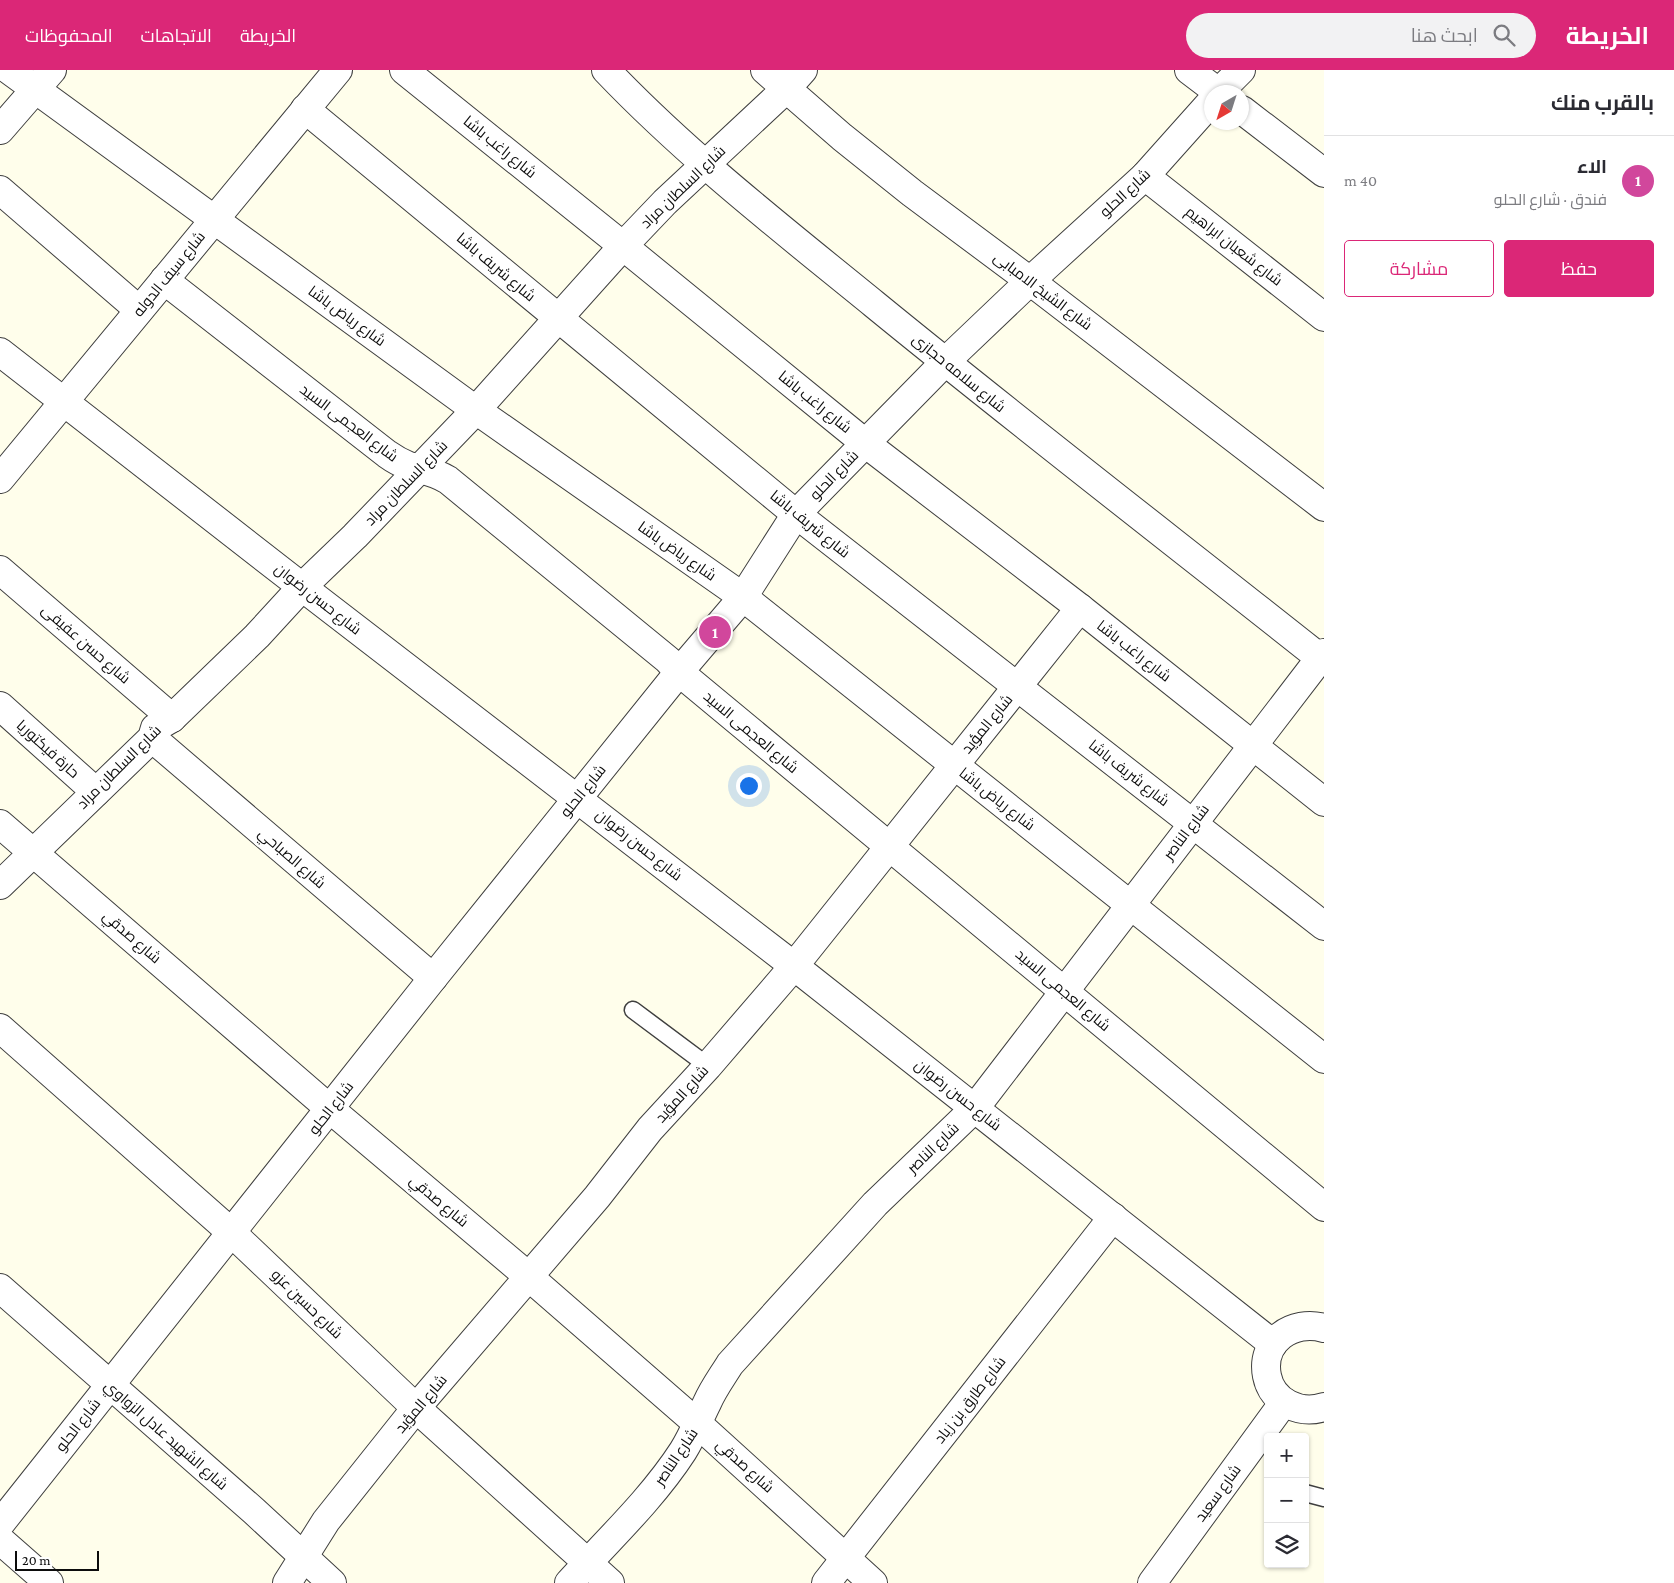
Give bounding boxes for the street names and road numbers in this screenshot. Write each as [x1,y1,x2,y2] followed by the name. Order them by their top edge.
[458,113,540,184] street label: شارع راغب باشا
[637,143,731,234] street label: شارع السلطان مراد
[1097,166,1155,222] street label: شارع الحلو
[1181,203,1286,291] street label: شارع شعبان ابراهيم
[130,228,210,322] street label: شارع سيف الدوله
[452,229,539,307] street label: شارع شريف باشا
[989,249,1095,336] street label: شارع الشيخ الامبابى
[304,283,389,352] street label: شارع رياض باشا
[908,331,1009,418] street label: شارع سلامه حجازى
[773,368,855,439] street label: شارع راغب باشا
[295,381,401,467] street label: شارع العجمى السيد
[362,437,453,531] street label: شارع السلطان مراد
[807,447,864,505] street label: شارع الحلو
[765,487,853,563] street label: شارع شريف باشا
[633,518,719,586] street label: شارع رياض باشا
[270,560,364,640] street label: شارع حسن رضوان
[37,601,133,689] street label: شارع حسن عفيفى
[1092,617,1174,687] street label: شارع راغب باشا
[699,688,801,778] street label: شارع العجمى السيد
[958,691,1018,758] street label: شارع المؤيد
[13,717,82,782] street label: حارة فيكتوريا
[74,722,166,814] street label: شارع السلطان مراد
[1084,737,1172,812] street label: شارع شريف باشا
[557,762,611,822] street label: شارع الحلو
[954,765,1038,836] street label: شارع رياض باشا
[1159,801,1214,865] street label: شارع الناصر
[591,806,685,886] street label: شارع حسن رضوان
[253,825,329,894] street label: شارع الصباحي
[97,907,164,970] street label: شارع صدقي
[1011,946,1113,1036] street label: شارع العجمى السيد
[910,1056,1004,1136] street label: شارع حسن رضوان
[652,1062,714,1128] street label: شارع المؤيد
[305,1079,359,1139] street label: شارع الحلو
[903,1120,964,1179] street label: شارع الناصر
[404,1172,472,1233] street label: شارع صدقي
[266,1266,346,1344] street label: شارع حسين عزو
[931,1354,1011,1448] street label: شارع طارق بن زياد
[392,1372,452,1438] street label: شارع المؤيد
[99,1377,231,1496] street label: شارع الشهيد عادل الزواوي
[52,1396,106,1456] street label: شارع الحلو
[651,1426,703,1491] street label: شارع الناصر
[710,1436,777,1499] street label: شارع صدقي
[1192,1461,1246,1526] street label: شارع سعيد

